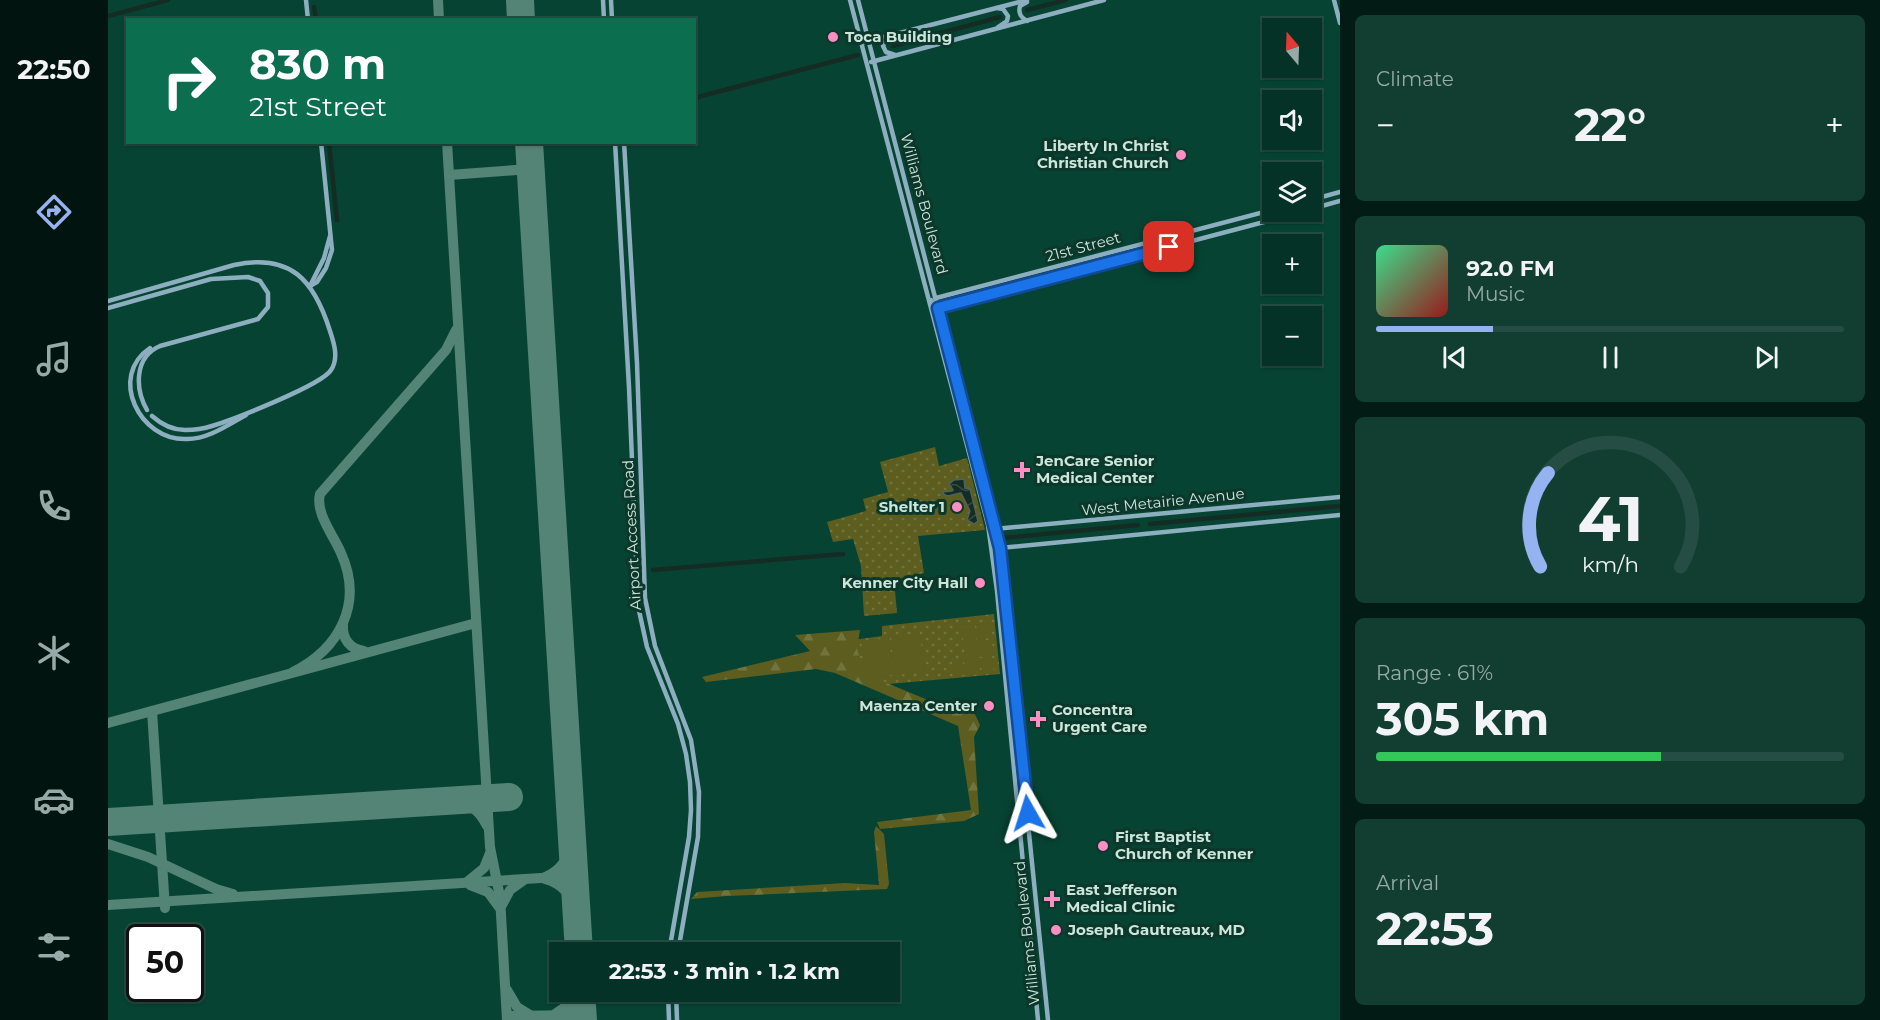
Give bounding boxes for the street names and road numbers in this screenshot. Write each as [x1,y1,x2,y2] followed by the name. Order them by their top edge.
[897,131,952,276] street label: Williams Boulevard
[1043,227,1122,266] street label: 21st Street
[618,459,645,611] street label: Airport Access Road
[1080,483,1245,520] street label: West Metairie Avenue
[1009,860,1044,1006] street label: Williams Boulevard

